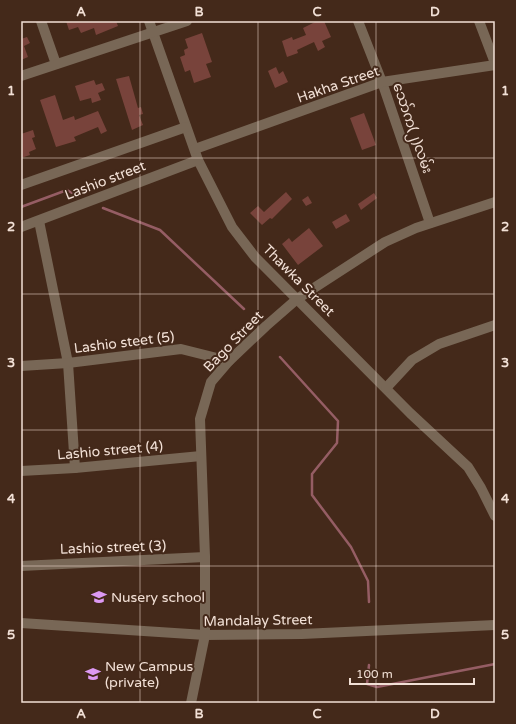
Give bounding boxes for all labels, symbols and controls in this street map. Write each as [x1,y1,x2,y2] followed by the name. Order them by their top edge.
[76,4,86,20] text: A
[194,4,204,20] text: B
[312,4,322,20] text: C
[430,4,440,20] text: D
[295,62,382,107] street label: Hakha Street
[386,80,438,177] street label: သော်က(၂)လမ်း
[7,83,15,99] text: 1
[501,83,509,99] text: 1
[62,157,149,204] street label: Lashio street
[7,219,15,235] text: 2
[501,219,509,235] text: 2
[259,241,339,320] street label: Thawka Street
[200,307,267,376] street label: Bago Street
[73,328,175,357] street label: Lashio steet (5)
[7,355,15,371] text: 3
[501,355,509,371] text: 3
[56,437,164,464] street label: Lashio street (4)
[7,491,16,507] text: 4
[501,491,510,507] text: 4
[60,537,166,558] street label: Lashio street (3)
[90,588,108,606] school or university icon: Nusery school
[111,589,205,606] place label: Nusery school
[203,611,313,630] street label: Mandalay Street
[7,627,15,643] text: 5
[501,627,509,643] text: 5
[105,658,193,691] place label: New Campus (private)
[350,660,474,686] scale bar
[84,665,102,683] school or university icon: New Campus (private)
[356,667,393,681] text: 100 m
[76,706,86,722] text: A
[194,706,204,722] text: B
[312,706,322,722] text: C
[430,706,440,722] text: D

